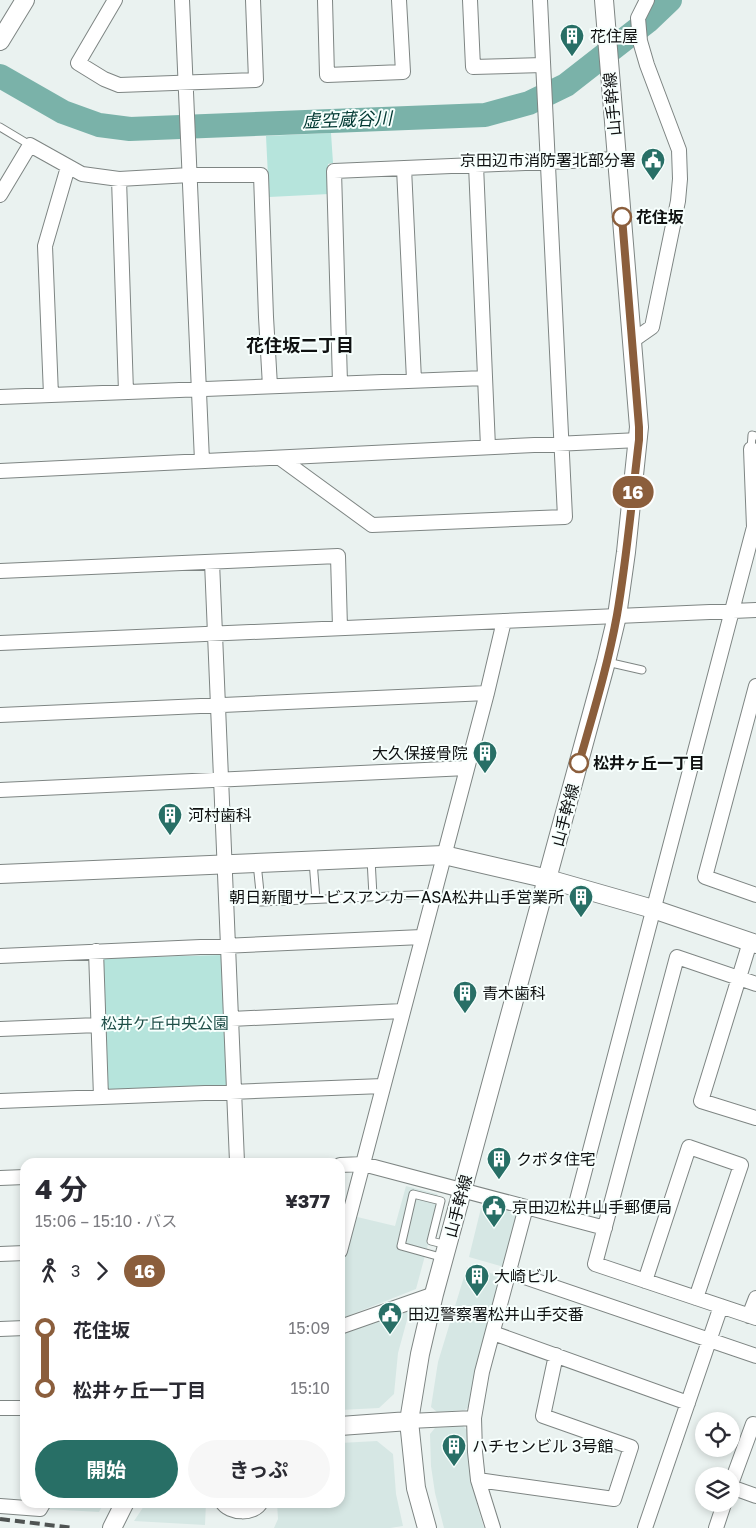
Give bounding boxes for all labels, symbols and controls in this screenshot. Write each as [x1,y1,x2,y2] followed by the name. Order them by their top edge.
[559,23,585,57] building icon: 花住屋
[590,26,638,46] place label: 花住屋
[599,71,625,137] street label: 山手幹線
[302,106,394,132] water label: 虚空蔵谷川
[640,147,666,181] public building icon: 京田辺市消防署北部分署
[460,150,636,170] place label: 京田辺市消防署北部分署
[612,207,632,227] marker: 花住坂
[636,207,684,227] place label: 花住坂
[246,334,354,356] district label: 花住坂二丁目
[610,476,656,508] line badge: 16
[623,481,643,503] text: 16
[472,740,498,774] building icon: 大久保接骨院
[372,743,468,763] place label: 大久保接骨院
[569,753,589,773] marker: 松井ヶ丘一丁目
[593,753,705,773] place label: 松井ヶ丘一丁目
[547,781,583,849] street label: 山手幹線
[157,802,183,836] building icon: 河村歯科
[188,805,252,825] place label: 河村歯科
[568,884,594,918] building icon: 朝日新聞サービスアンカーASA松井山手営業所
[229,887,564,907] place label: 朝日新聞サービスアンカーASA松井山手営業所
[452,980,478,1014] building icon: 青木歯科
[482,983,546,1003] place label: 青木歯科
[101,1013,229,1033] park label: 松井ケ丘中央公園
[486,1146,512,1180] building icon: クボタ住宅
[516,1149,596,1169] place label: クボタ住宅
[35,1172,88,1205] text: 4 分
[440,1172,476,1240] street label: 山手幹線
[285,1189,330,1212] text: ¥377
[481,1194,507,1228] public building icon: 京田辺松井山手郵便局
[512,1197,672,1217] place label: 京田辺松井山手郵便局
[35,1211,177,1231] text: 15:06 – 15:10 · バス
[35,1257,63,1285] icon: walk
[88,1257,116,1285] icon: forward
[134,1260,155,1282] text: 16
[71,1261,80,1281] text: 3
[464,1263,490,1297] building icon: 大崎ビル
[494,1266,558,1286] place label: 大崎ビル
[377,1301,403,1335] public building icon: 田辺警察署松井山手交番
[408,1304,584,1324] place label: 田辺警察署松井山手交番
[73,1318,130,1341] text: 花住坂
[289,1318,330,1338] text: 15:09
[73,1378,206,1401] text: 松井ヶ丘一丁目
[290,1378,330,1398] text: 15:10
[695,1412,740,1512] map controls
[695,1412,740,1457] button: locate
[441,1433,467,1467] building icon: ハチセンビル 3号館
[472,1436,613,1456] place label: ハチセンビル 3号館
[35,1440,178,1498] button: 開始
[188,1440,330,1498] button: きっぷ
[695,1467,740,1512] button: layers

